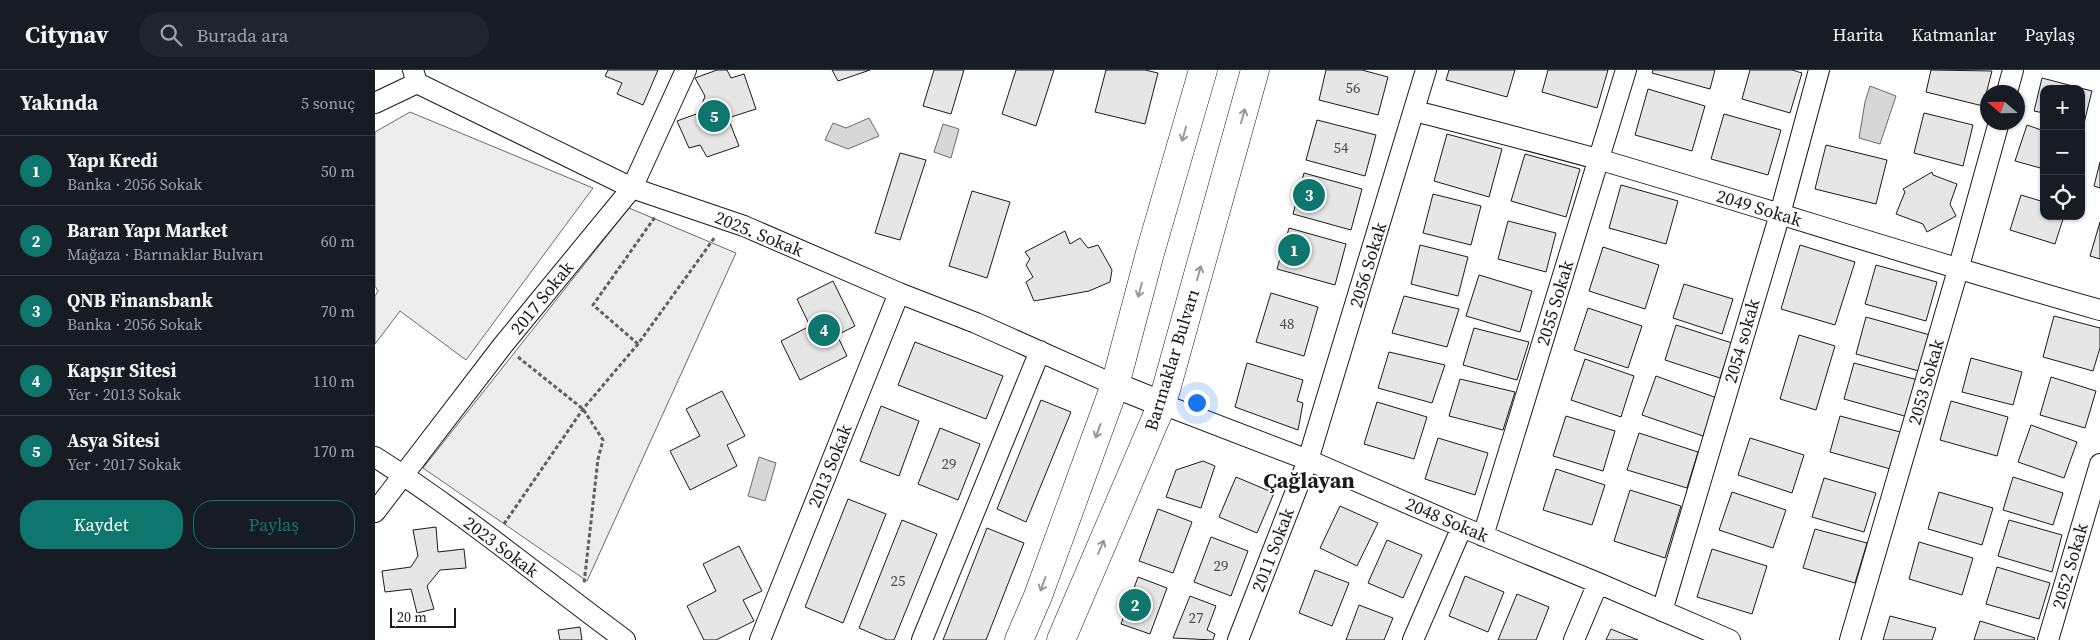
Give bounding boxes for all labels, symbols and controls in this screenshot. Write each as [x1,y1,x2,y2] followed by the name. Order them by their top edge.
[139,12,489,57] search box
[25,18,109,51] text: Citynav
[157,21,185,49] icon: search
[197,22,288,48] text: Burada ara
[1833,22,1883,47] text: Harita
[1911,22,1996,47] text: Katmanlar
[2024,22,2075,47] text: Paylaş
[1345,77,1361,98] house number: 56
[1980,85,2025,130] north arrow
[2040,85,2085,220] map controls
[2040,85,2085,130] button: +
[20,88,98,117] text: Yakında
[301,92,355,114] text: 5 sonuç
[698,97,730,135] pin: 5
[1238,108,1248,124] one-way arrow
[1179,125,1189,141] one-way arrow
[2040,130,2085,175] button: −
[1333,137,1349,158] house number: 54
[67,147,158,173] text: Yapı Kredi
[32,160,40,182] text: 1
[321,160,355,182] text: 50 m
[67,173,202,195] text: Banka · 2056 Sokak
[2040,175,2085,220] button: locate
[1293,176,1325,214] pin: 3
[1713,183,1805,232] street label: 2049 Sokak
[711,204,807,263] street label: 2025. Sokak
[67,217,228,243] text: Baran Yapı Market
[1343,219,1392,311] street label: 2056 Sokak
[32,230,40,252] text: 2
[321,230,355,252] text: 60 m
[1278,231,1310,269] pin: 1
[67,243,263,265] text: Mağaza · Barınaklar Bulvarı
[504,256,579,340] street label: 2017 Sokak
[1530,257,1579,349] street label: 2055 Sokak
[1194,265,1204,281] one-way arrow
[1135,281,1144,297] one-way arrow
[1138,286,1205,434] street label: Barınaklar Bulvarı
[67,287,213,313] text: QNB Finansbank
[1718,296,1766,386] street label: 2054 sokak
[32,300,40,322] text: 3
[321,300,355,322] text: 70 m
[808,311,840,349] pin: 4
[67,313,202,335] text: Banka · 2056 Sokak
[1279,313,1295,334] house number: 48
[1901,336,1950,428] street label: 2053 Sokak
[67,357,176,383] text: Kapşır Sitesi
[32,370,40,392] text: 4
[313,370,355,392] text: 110 m
[67,383,181,405] text: Yer · 2013 Sokak
[1184,390,1210,416] your location
[801,420,858,511] street label: 2013 Sokak
[1093,423,1102,438] one-way arrow
[67,427,160,453] text: Asya Sitesi
[32,440,40,462] text: 5
[313,440,355,462] text: 170 m
[67,453,181,475] text: Yer · 2017 Sokak
[941,453,957,474] house number: 29
[1263,465,1355,495] district label: Çağlayan
[1402,491,1493,548] street label: 2048 Sokak
[20,500,183,549] button: Kaydet
[193,500,355,549] button: Paylaş
[1245,504,1300,595] street label: 2011 Sokak
[459,510,544,583] street label: 2023 Sokak
[2045,520,2094,612] street label: 2052 Sokak
[1096,540,1106,555] one-way arrow
[1213,555,1229,576] house number: 29
[890,570,906,591] house number: 25
[1038,576,1047,591] one-way arrow
[1119,586,1151,624] pin: 2
[390,605,456,628] scale bar
[397,607,427,627] text: 20 m
[1188,607,1204,628] house number: 27

